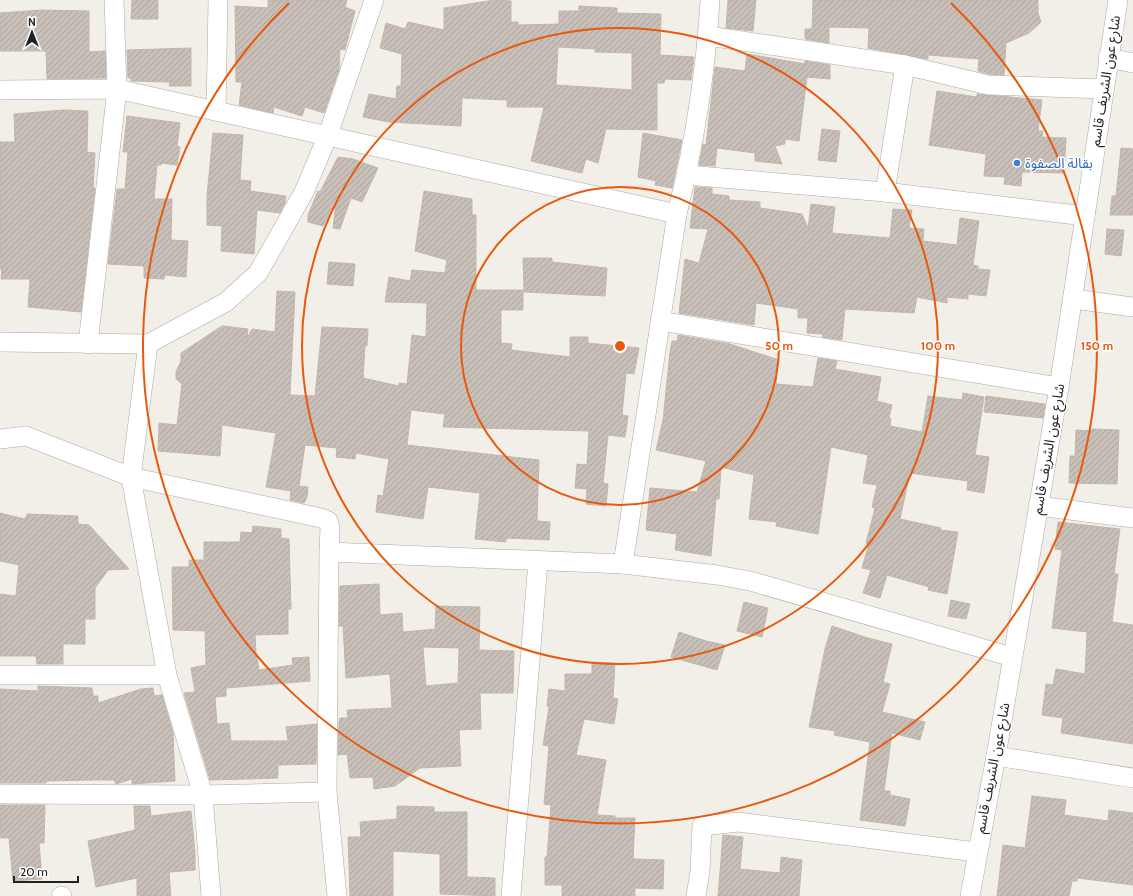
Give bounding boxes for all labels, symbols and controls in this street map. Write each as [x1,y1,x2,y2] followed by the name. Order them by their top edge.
[12,12,52,52] north arrow
[1086,14,1126,148] street label: شارع عون الشريف قاسم
[28,15,36,29] text: N
[1025,154,1093,172] place label: بقالة الصفوة
[1012,158,1022,168] marker: بقالة الصفوة
[765,338,793,353] text: 50 m
[921,338,955,353] text: 100 m
[1081,338,1113,353] text: 150 m
[613,339,627,353] centre of rings
[1028,382,1070,516] street label: شارع عون الشريف قاسم
[971,701,1015,835] street label: شارع عون الشريف قاسم
[14,858,78,884] scale bar
[20,864,48,879] text: 20 m

